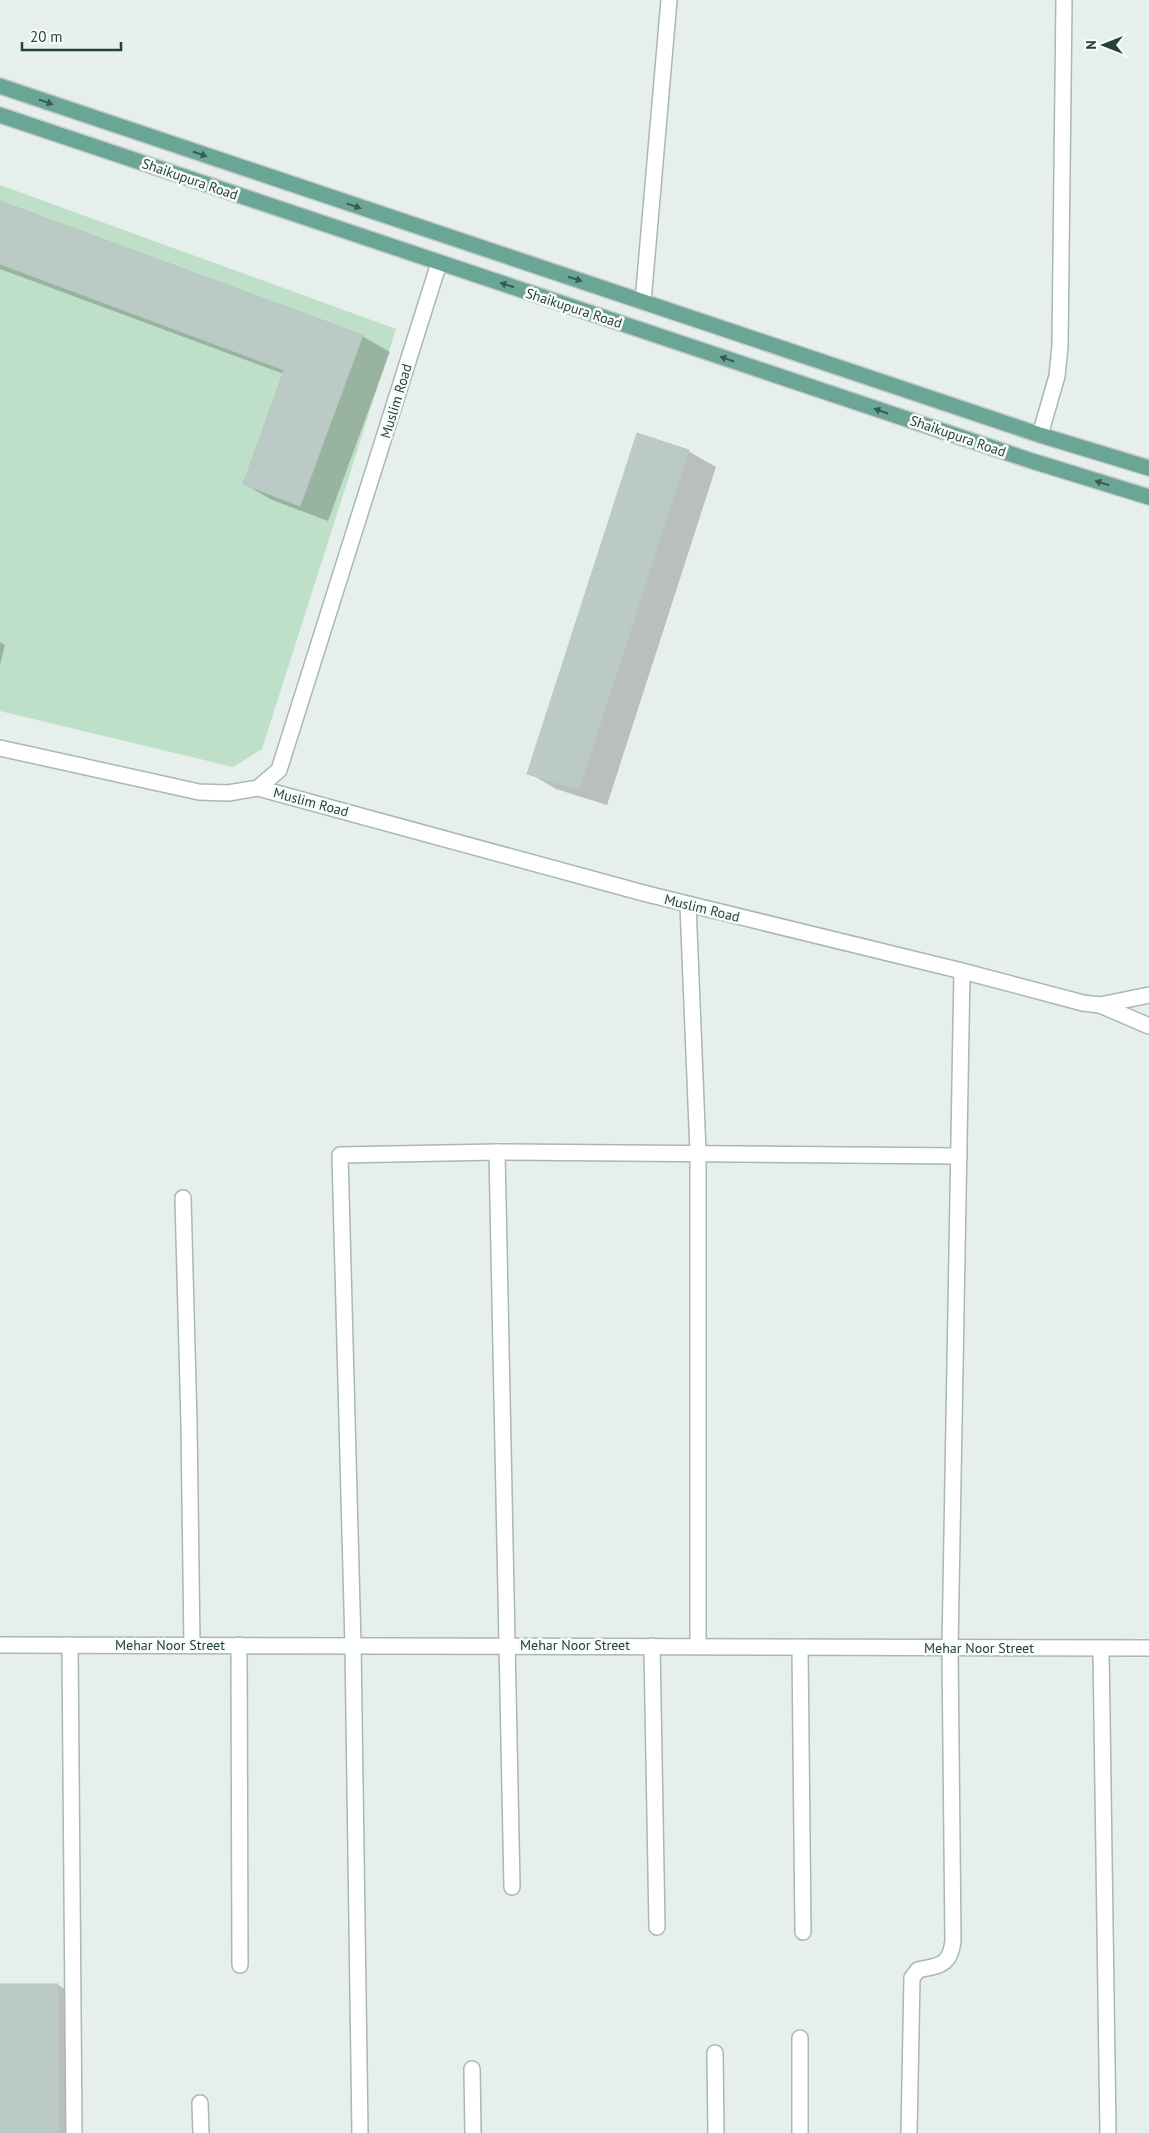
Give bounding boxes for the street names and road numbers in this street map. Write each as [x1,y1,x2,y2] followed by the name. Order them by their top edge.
[140,154,240,204] street label: Shaikupura Road
[524,284,624,332] street label: Shaikupura Road
[376,361,416,441] street label: Muslim Road
[908,411,1008,461] street label: Shaikupura Road
[271,783,351,821] street label: Muslim Road
[662,890,742,926] street label: Muslim Road
[115,1636,225,1654] street label: Mehar Noor Street
[520,1636,630,1654] street label: Mehar Noor Street
[924,1639,1034,1657] street label: Mehar Noor Street

